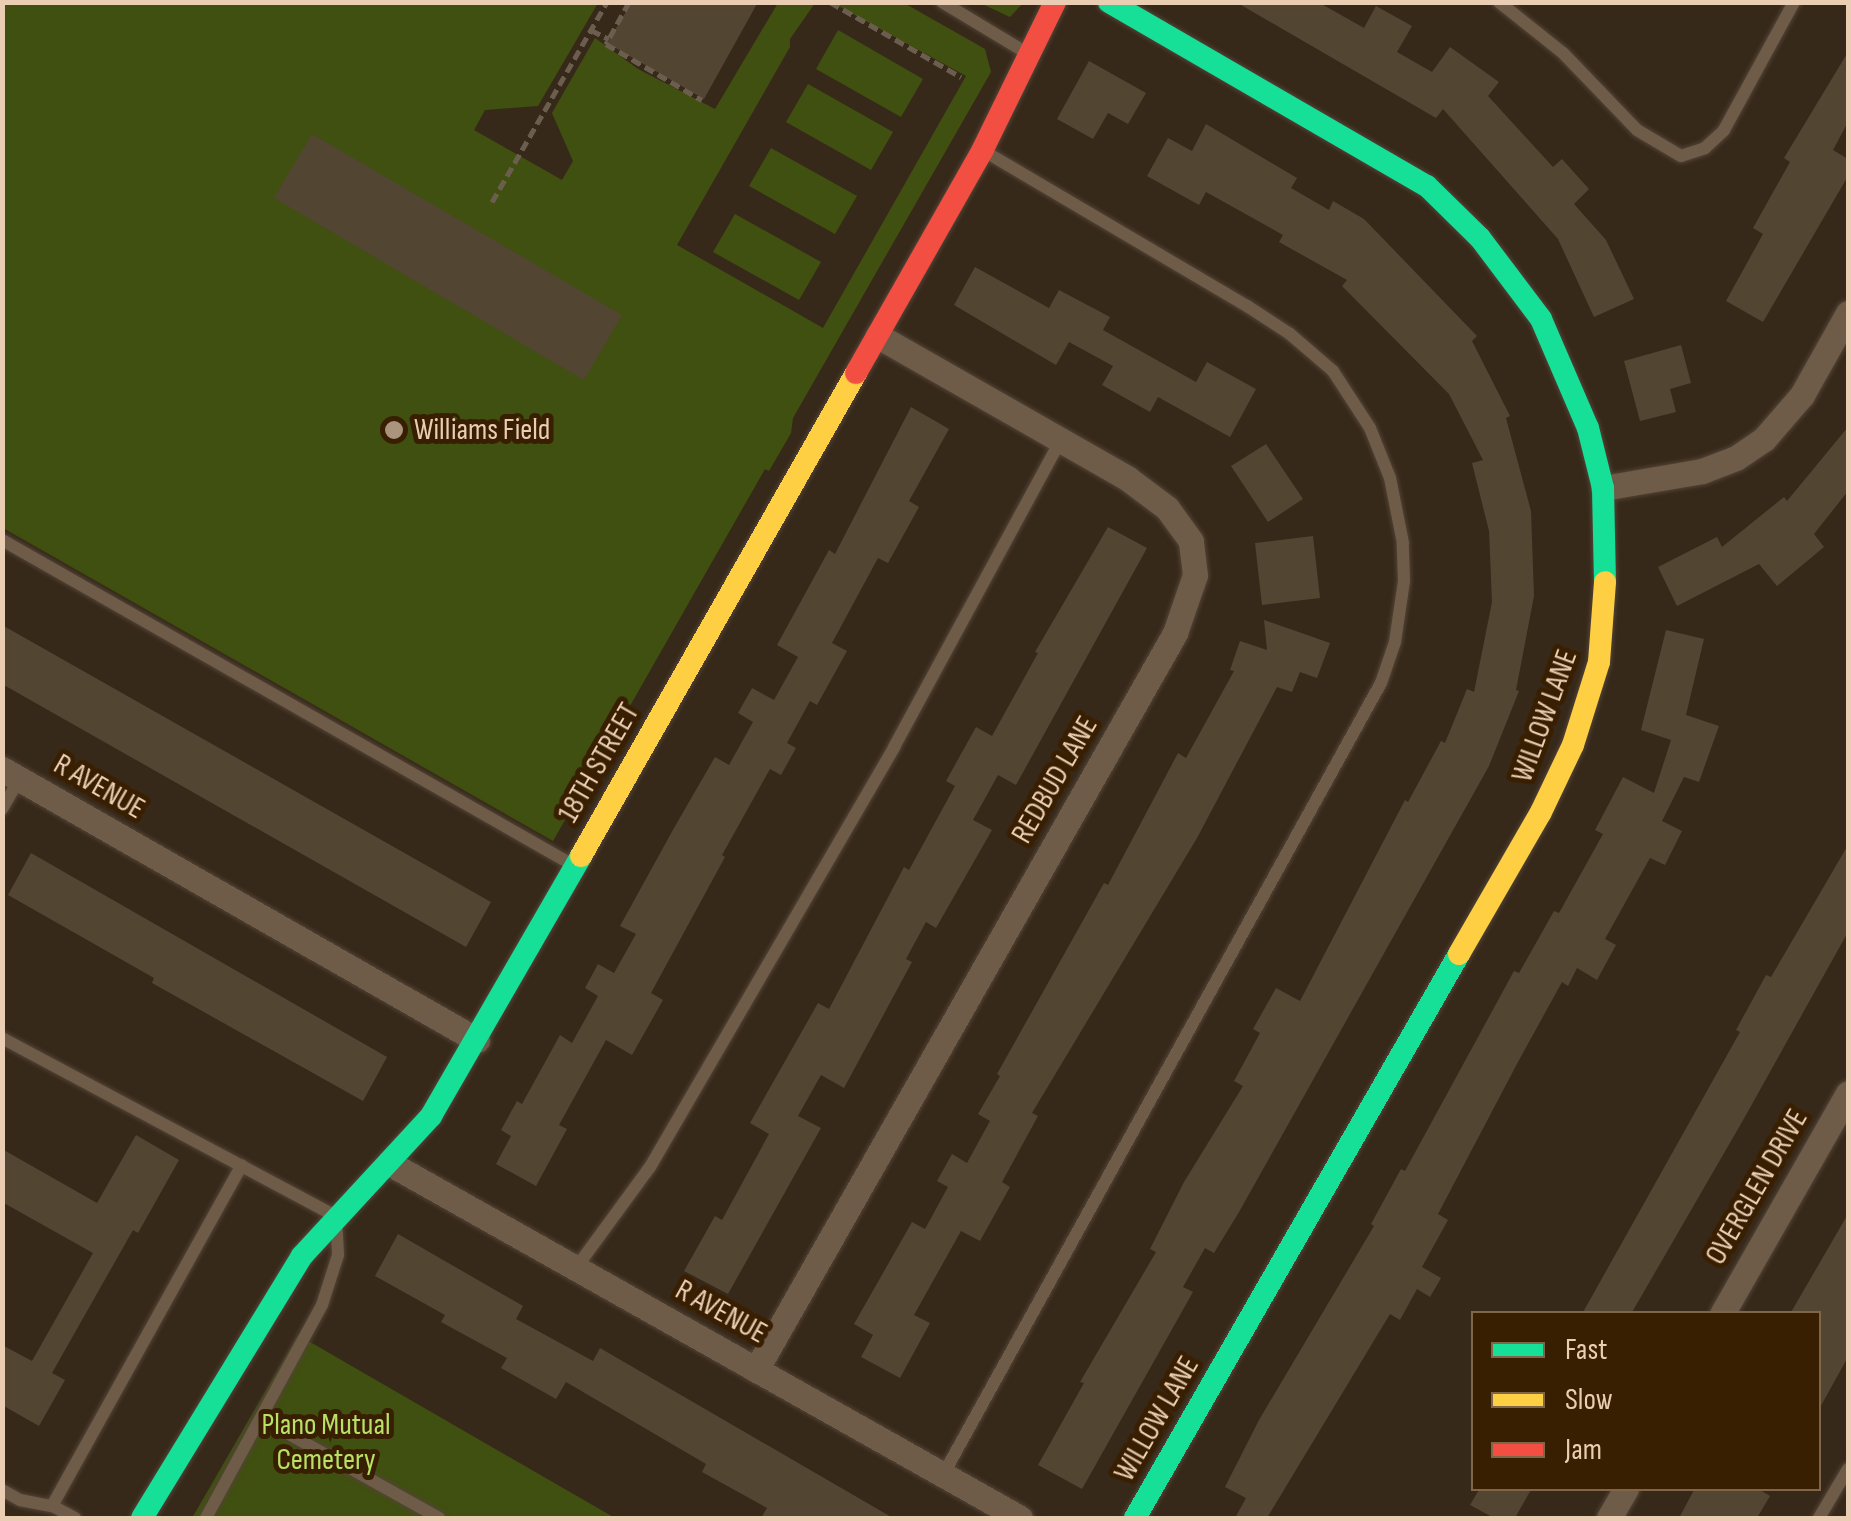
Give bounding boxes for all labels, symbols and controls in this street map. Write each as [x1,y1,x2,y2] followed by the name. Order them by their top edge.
[414,412,550,448] place label: Williams Field
[383,419,405,441] marker: Williams Field
[1504,645,1586,787] street label: WILLOW LANE
[551,697,647,829] street label: 18TH STREET
[1004,710,1106,850] street label: REDBUD LANE
[47,747,151,827] street label: R AVENUE
[1698,1103,1816,1271] street label: OVERGLEN DRIVE
[669,1272,773,1352] street label: R AVENUE
[1471,1311,1821,1491] legend
[1565,1332,1607,1368] text: Fast
[1107,1350,1207,1488] street label: WILLOW LANE
[1565,1382,1613,1418] text: Slow
[261,1407,391,1478] park label: Plano Mutual Cemetery
[1565,1432,1602,1468] text: Jam

